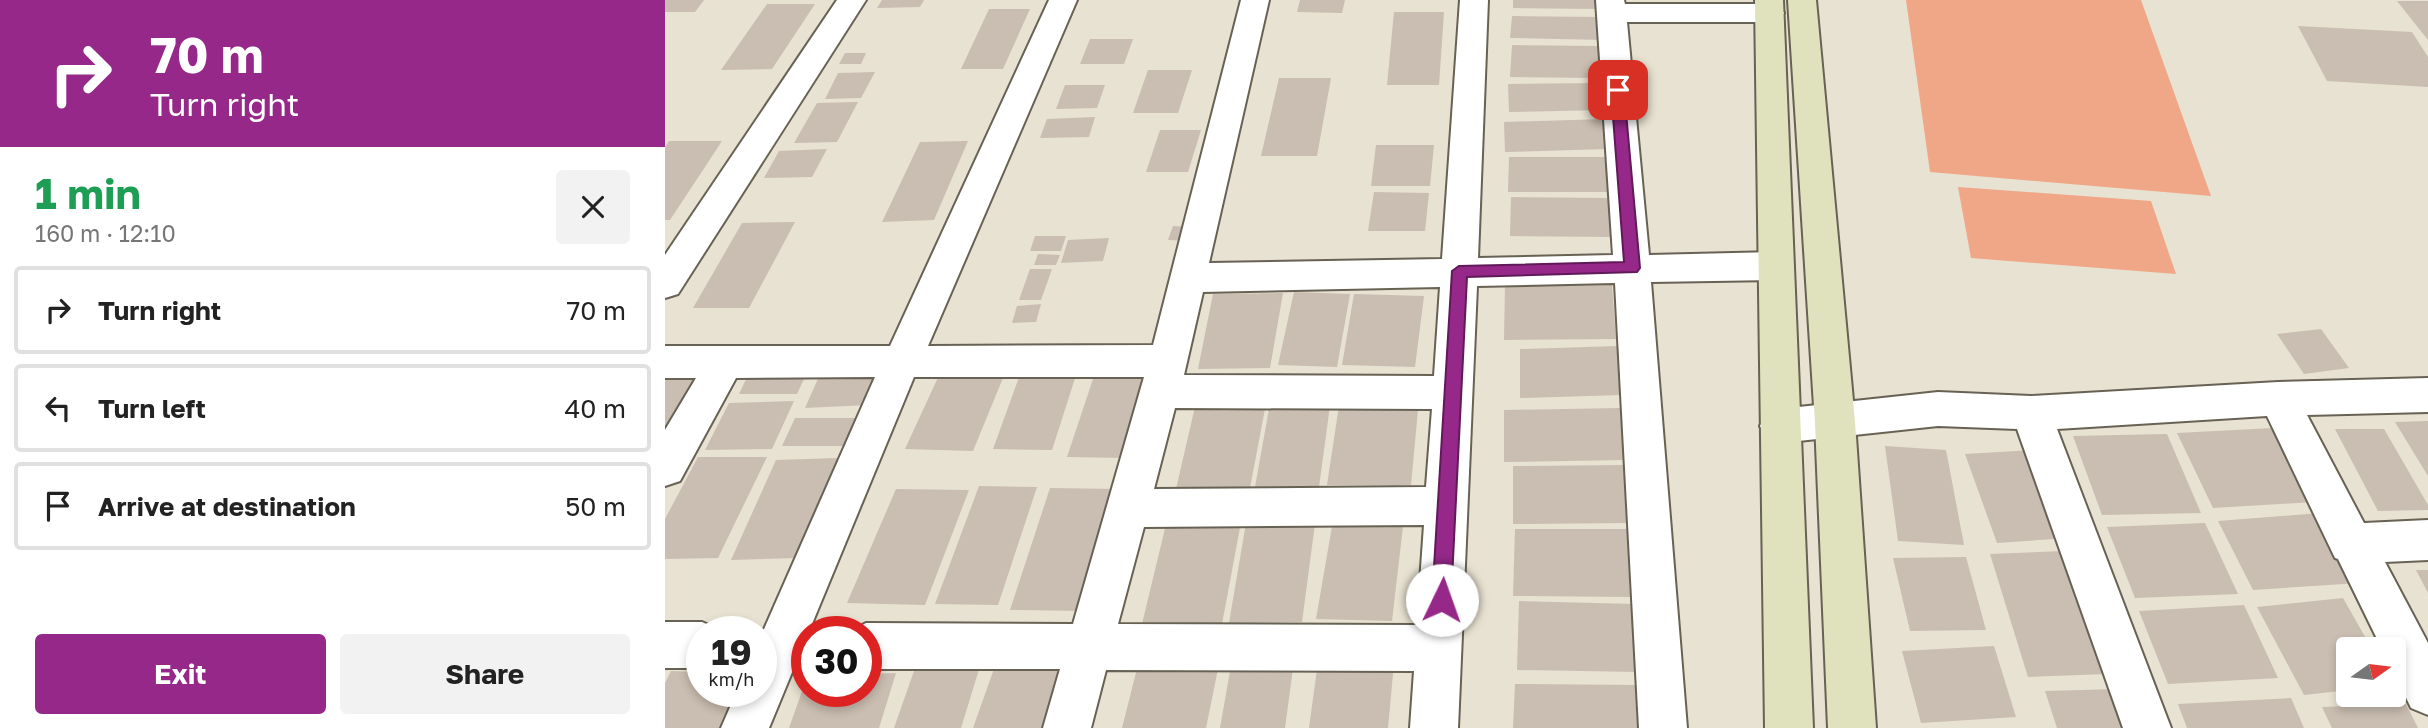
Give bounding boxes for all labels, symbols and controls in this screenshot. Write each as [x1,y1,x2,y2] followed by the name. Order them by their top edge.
[150,25,264,84] text: 70 m
[35,28,126,119] icon: right
[1588,60,1648,120] pin
[1599,71,1637,109] icon: arrive
[150,85,299,123] text: Turn right
[35,168,141,218] text: 1 min
[556,170,630,244] button: close
[35,219,176,247] text: 160 m · 12:10
[39,291,77,329] icon: right
[98,295,221,326] text: Turn right
[567,295,626,326] text: 70 m
[39,389,77,427] icon: left
[98,393,206,424] text: Turn left
[565,393,626,424] text: 40 m
[39,487,77,525] icon: arrive
[98,491,356,522] text: Arrive at destination
[565,491,626,522] text: 50 m
[1405,563,1479,637] position arrow
[791,616,882,707] speed limit sign: 30
[711,631,752,673] text: 19
[35,634,326,714] button: Exit
[340,634,630,714] button: Share
[2336,637,2406,707] north arrow
[2336,637,2406,707] map controls
[709,668,754,690] text: km/h

